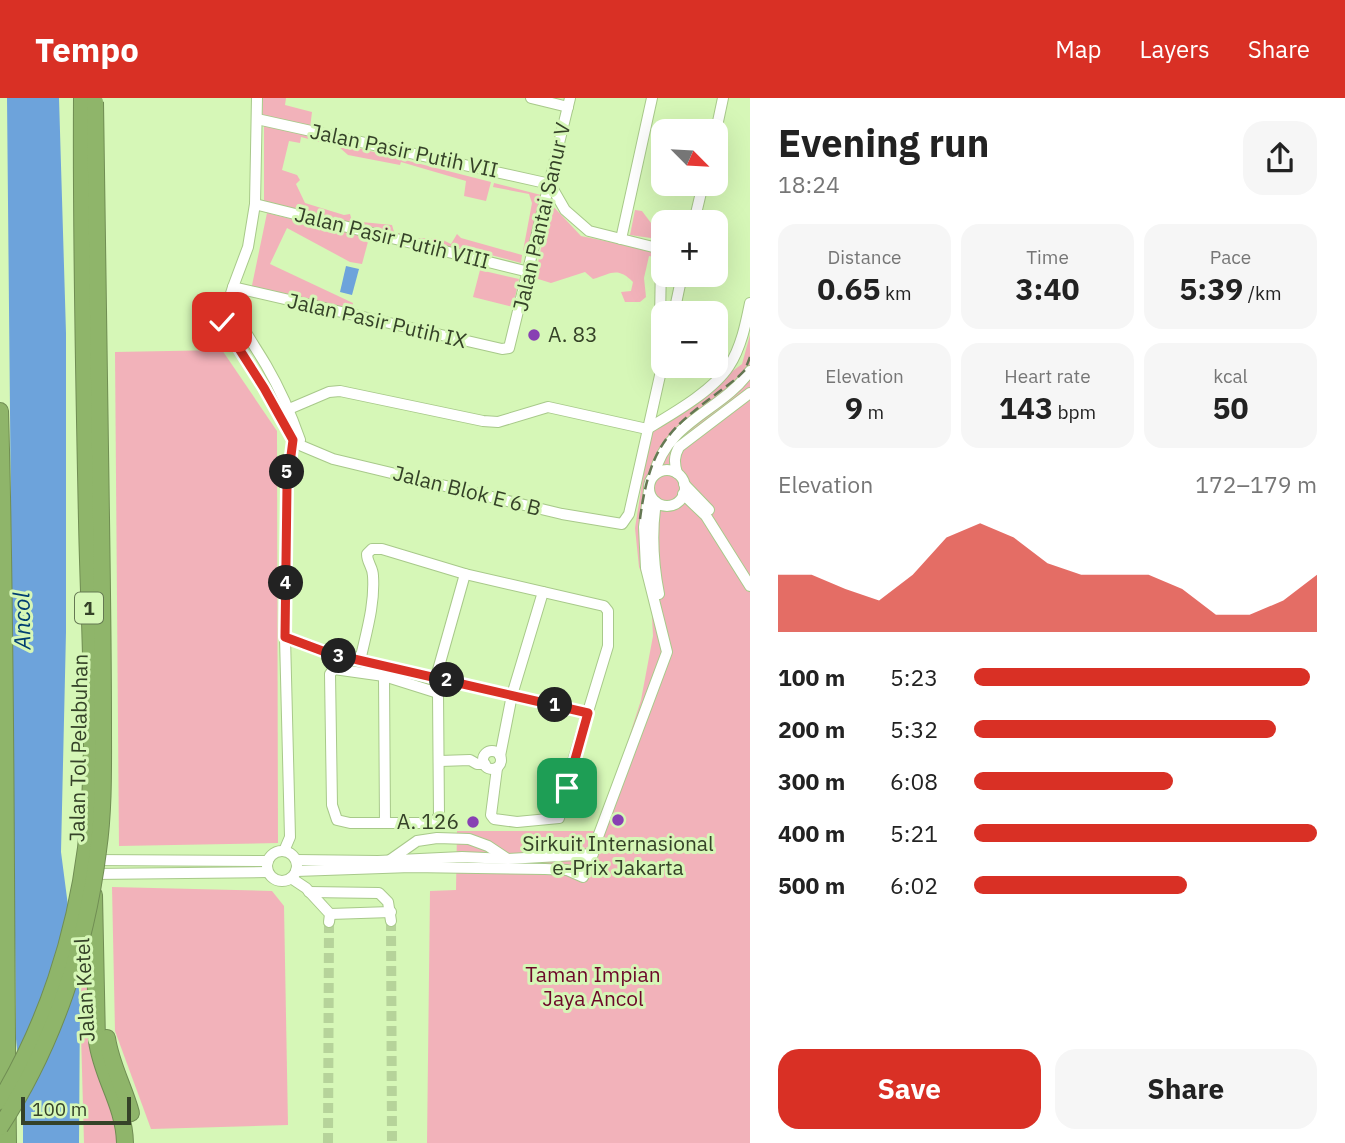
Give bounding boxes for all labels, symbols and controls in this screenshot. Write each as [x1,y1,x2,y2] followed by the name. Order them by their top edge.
[35,28,139,71] text: Tempo
[1055,33,1102,65] text: Map
[1140,33,1210,65] text: Layers
[1248,33,1310,65] text: Share
[308,116,501,184] street label: Jalan Pasir Putih VII
[778,118,989,167] text: Evening run
[506,119,576,314] street label: Jalan Pantai Sanur V
[651,119,728,196] north arrow
[651,119,728,378] map controls
[1243,121,1317,195] button: share
[778,169,840,199] text: 18:24
[292,199,493,275] street label: Jalan Pasir Putih VIII
[651,210,728,287] button: +
[827,245,902,269] text: Distance
[1026,245,1069,269] text: Time
[1210,245,1251,269] text: Pace
[817,269,881,308] text: 0.65
[1016,269,1079,308] text: 3:40
[1179,269,1243,308] text: 5:39
[881,281,912,305] text: km
[1243,281,1282,305] text: /km
[285,286,470,354] street label: Jalan Pasir Putih IX
[192,292,252,352] pin
[651,301,728,378] button: −
[203,303,241,341] icon: check
[548,320,598,348] place label: A. 83
[526,327,542,343] marker: A. 83
[825,364,904,388] text: Elevation
[1004,364,1091,388] text: Heart rate
[1213,364,1248,388] text: kcal
[845,388,863,427] text: 9
[999,388,1053,427] text: 143
[1213,388,1249,427] text: 50
[863,400,884,424] text: m
[1053,400,1096,424] text: bpm
[270,454,304,490] pin: 5
[390,458,544,522] street label: Jalan Blok E 6 B
[281,459,292,483] text: 5
[778,469,873,499] text: Elevation
[1195,469,1317,499] text: 172–179 m
[268,566,304,601] pin: 4
[280,570,291,594] text: 4
[5,591,37,651] water label: Ancol
[75,593,103,624] road number: 1
[322,638,356,674] pin: 3
[333,643,344,667] text: 3
[62,653,94,843] street label: Jalan Tol Pelabuhan
[430,662,464,698] pin: 2
[778,662,845,692] text: 100 m
[890,662,938,692] text: 5:23
[441,667,452,691] text: 2
[538,688,572,722] pin: 1
[549,692,560,716] text: 1
[778,714,845,744] text: 200 m
[890,714,938,744] text: 5:32
[537,758,597,818] pin
[778,766,845,796] text: 300 m
[890,766,938,796] text: 6:08
[548,769,586,807] icon: arrive
[397,807,459,835] place label: A. 126
[610,812,626,828] marker: Sirkuit Internasional e-Prix Jakarta
[465,814,481,830] marker: A. 126
[778,818,845,848] text: 400 m
[890,818,938,848] text: 5:21
[522,829,714,881] place label: Sirkuit Internasional e-Prix Jakarta
[778,870,845,900] text: 500 m
[890,870,938,900] text: 6:02
[67,937,101,1043] street label: Jalan Ketel
[525,960,661,1012] park label: Taman Impian Jaya Ancol
[778,1049,1041,1129] button: Save
[1055,1049,1317,1129] button: Share
[21,1094,131,1126] scale bar
[32,1097,87,1121] text: 100 m

